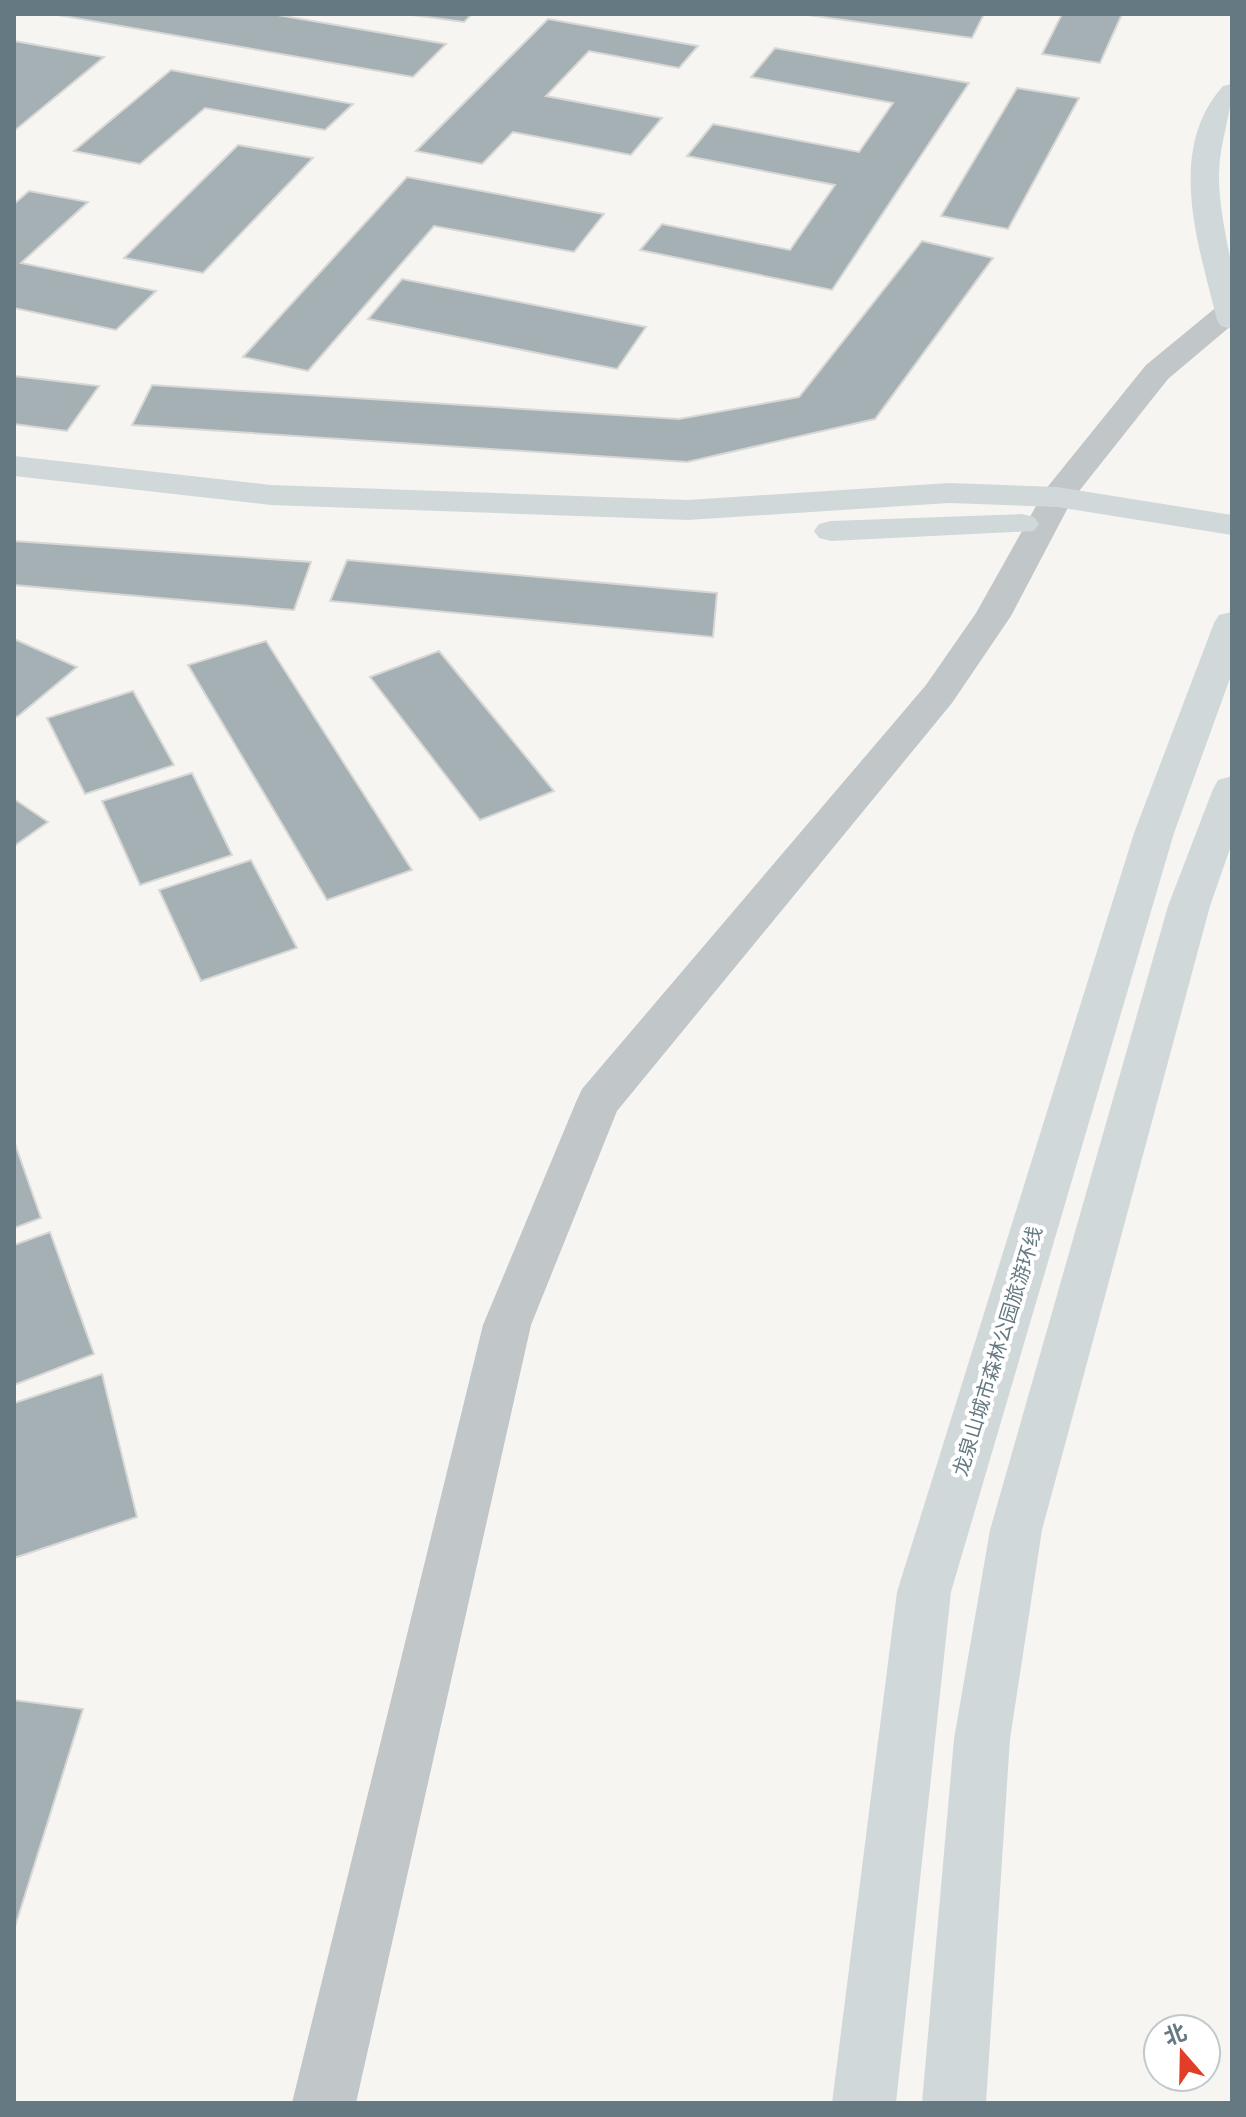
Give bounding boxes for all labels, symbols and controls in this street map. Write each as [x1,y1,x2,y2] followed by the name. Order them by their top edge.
[947,1223,1047,1479] street label: 龙泉山城市森林公园旅游环线
[1142,2013,1222,2093] north arrow
[1160,2017,1190,2051] text: 北

